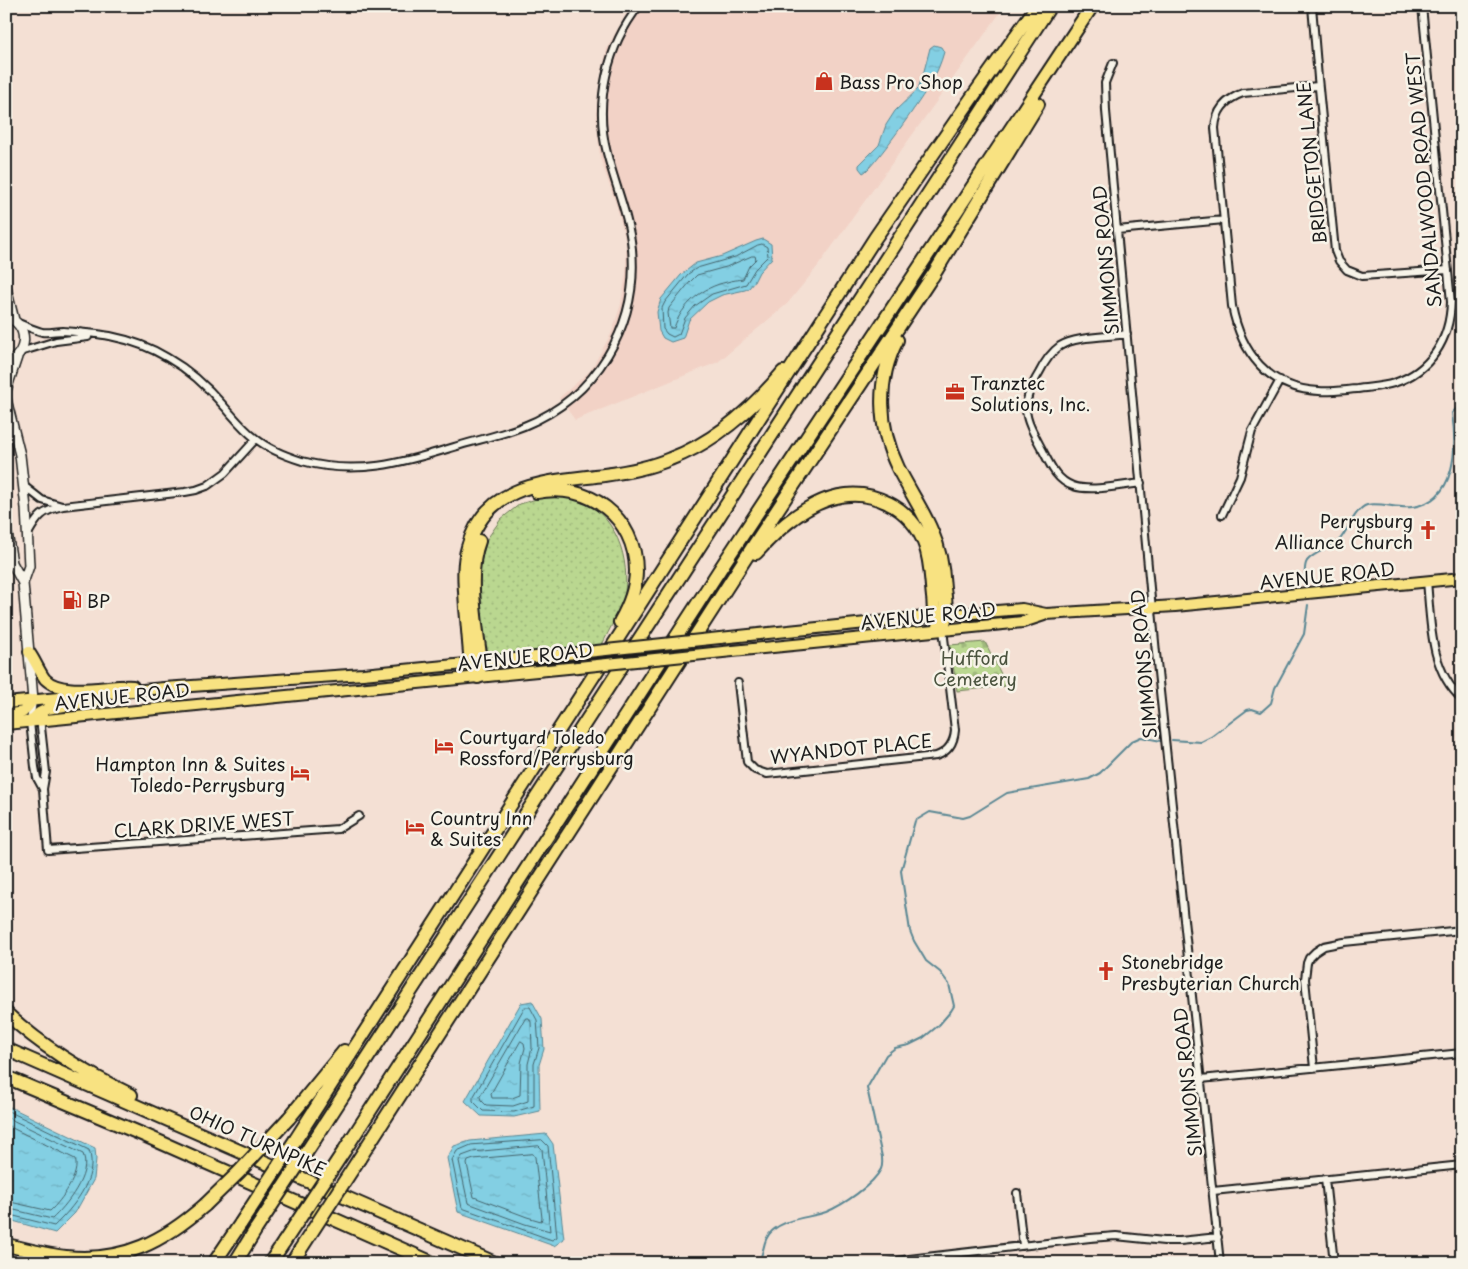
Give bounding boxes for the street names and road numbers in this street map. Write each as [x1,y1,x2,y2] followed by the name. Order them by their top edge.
[1398,51,1448,309] street label: SANDALWOOD ROAD WEST
[1289,80,1333,246] street label: BRIDGETON LANE
[1085,184,1125,336] street label: SIMMONS ROAD
[1258,554,1396,596] street label: AVENUE ROAD
[1123,588,1163,740] street label: SIMMONS ROAD
[859,594,997,636] street label: AVENUE ROAD
[456,635,594,677] street label: AVENUE ROAD
[53,675,191,717] street label: AVENUE ROAD
[769,726,933,770] street label: WYANDOT PLACE
[113,804,296,844] street label: CLARK DRIVE WEST
[1166,1006,1208,1158] street label: SIMMONS ROAD
[185,1098,331,1182] street label: OHIO TURNPIKE

